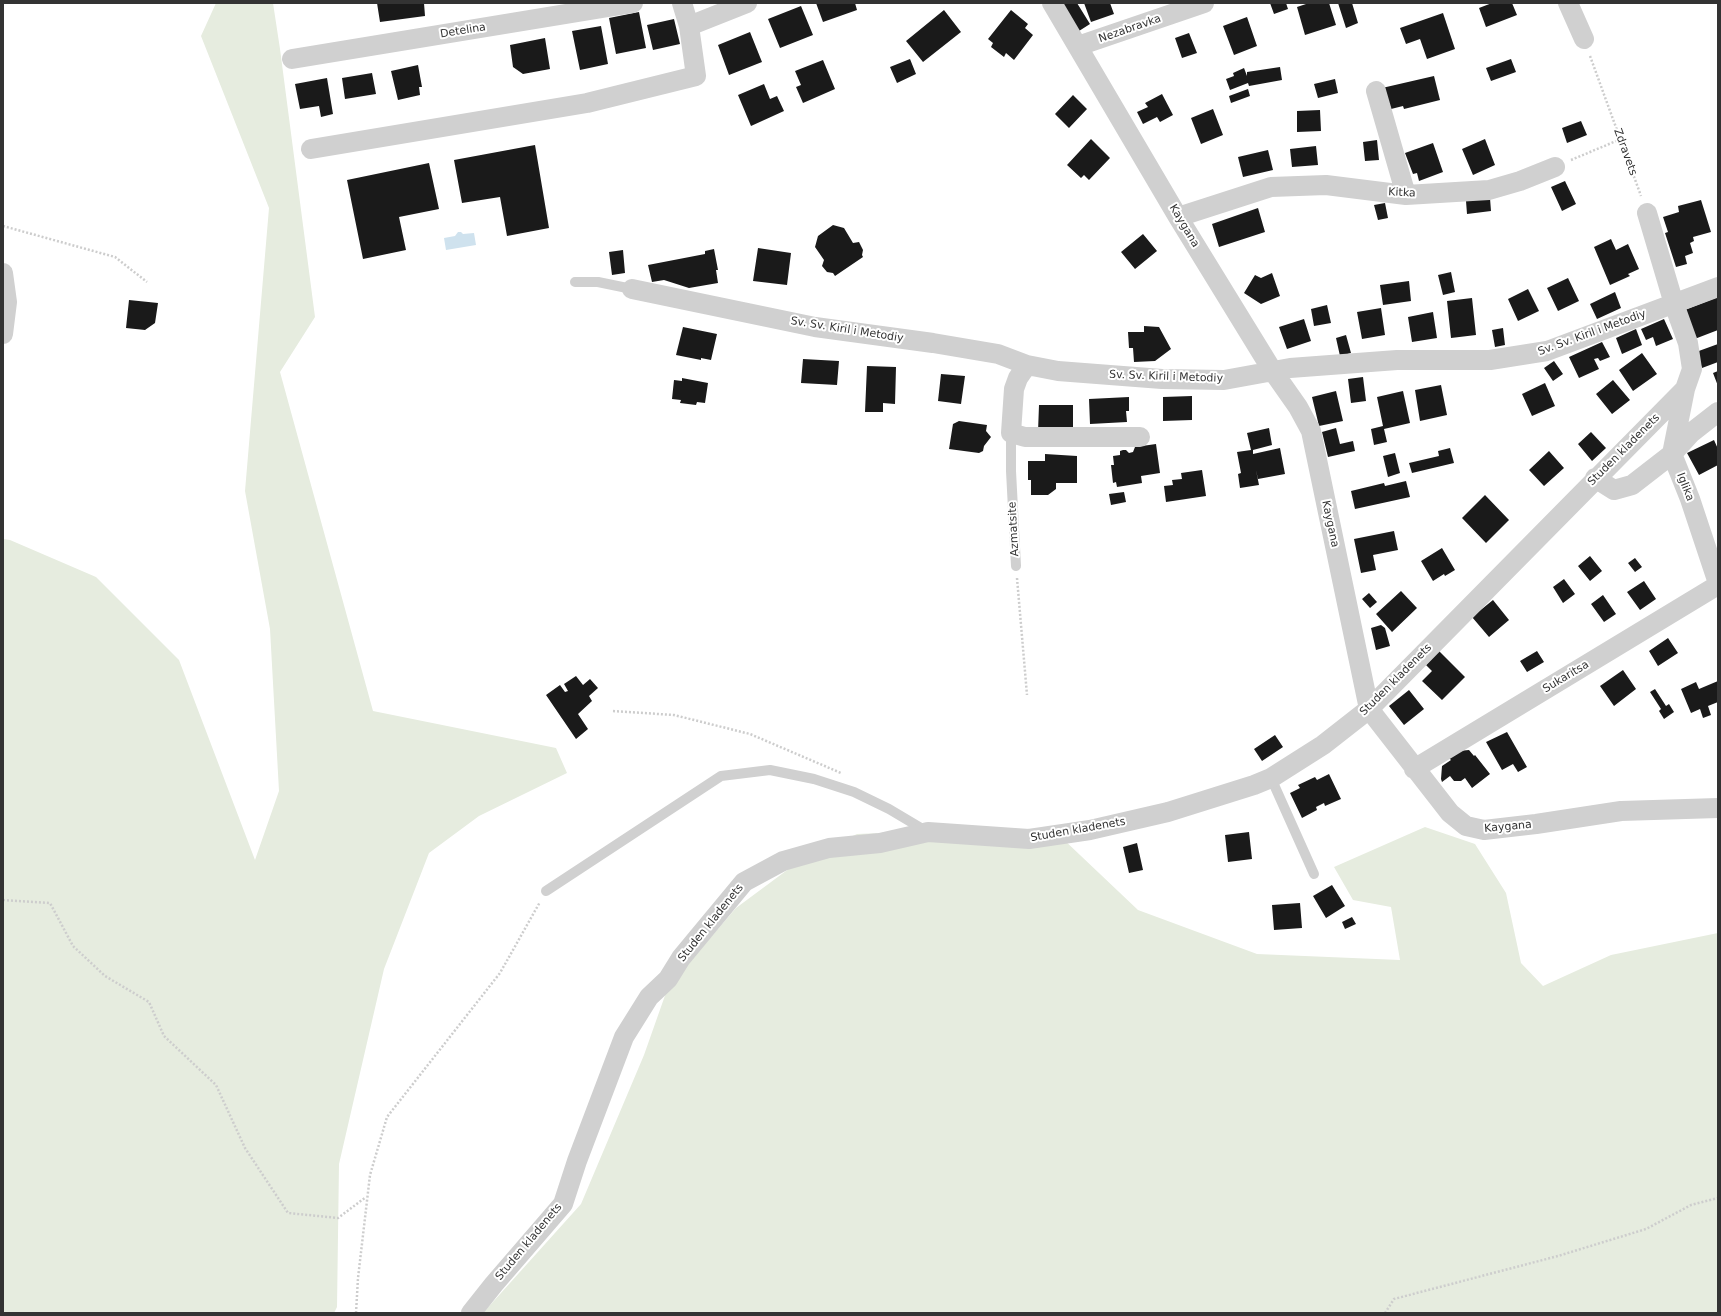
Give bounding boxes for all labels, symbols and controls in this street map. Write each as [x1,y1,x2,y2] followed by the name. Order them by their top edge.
[1097,12,1163,46] street label: Nezabravka
[439,21,487,41] street label: Detelina
[1610,127,1640,177] street label: Zdravets
[1388,186,1416,200] street label: Kitka
[1166,202,1202,250] street label: Kaygana
[1536,307,1648,359] street label: Sv. Sv. Kiril i Metodiy
[790,315,904,345] street label: Sv. Sv. Kiril i Metodiy
[1109,368,1223,386] street label: Sv. Sv. Kiril i Metodiy
[1585,411,1663,489] street label: Studen kladenets
[1674,471,1696,503] street label: Iglika
[1319,499,1341,549] street label: Kaygana
[1006,501,1022,557] street label: Azmatsite
[1357,641,1435,719] street label: Studen kladenets
[1541,658,1591,696] street label: Sukaritsa
[1029,815,1127,845] street label: Studen kladenets
[1484,818,1532,836] street label: Kaygana
[676,881,746,965] street label: Studen kladenets
[493,1201,565,1283] street label: Studen kladenets

